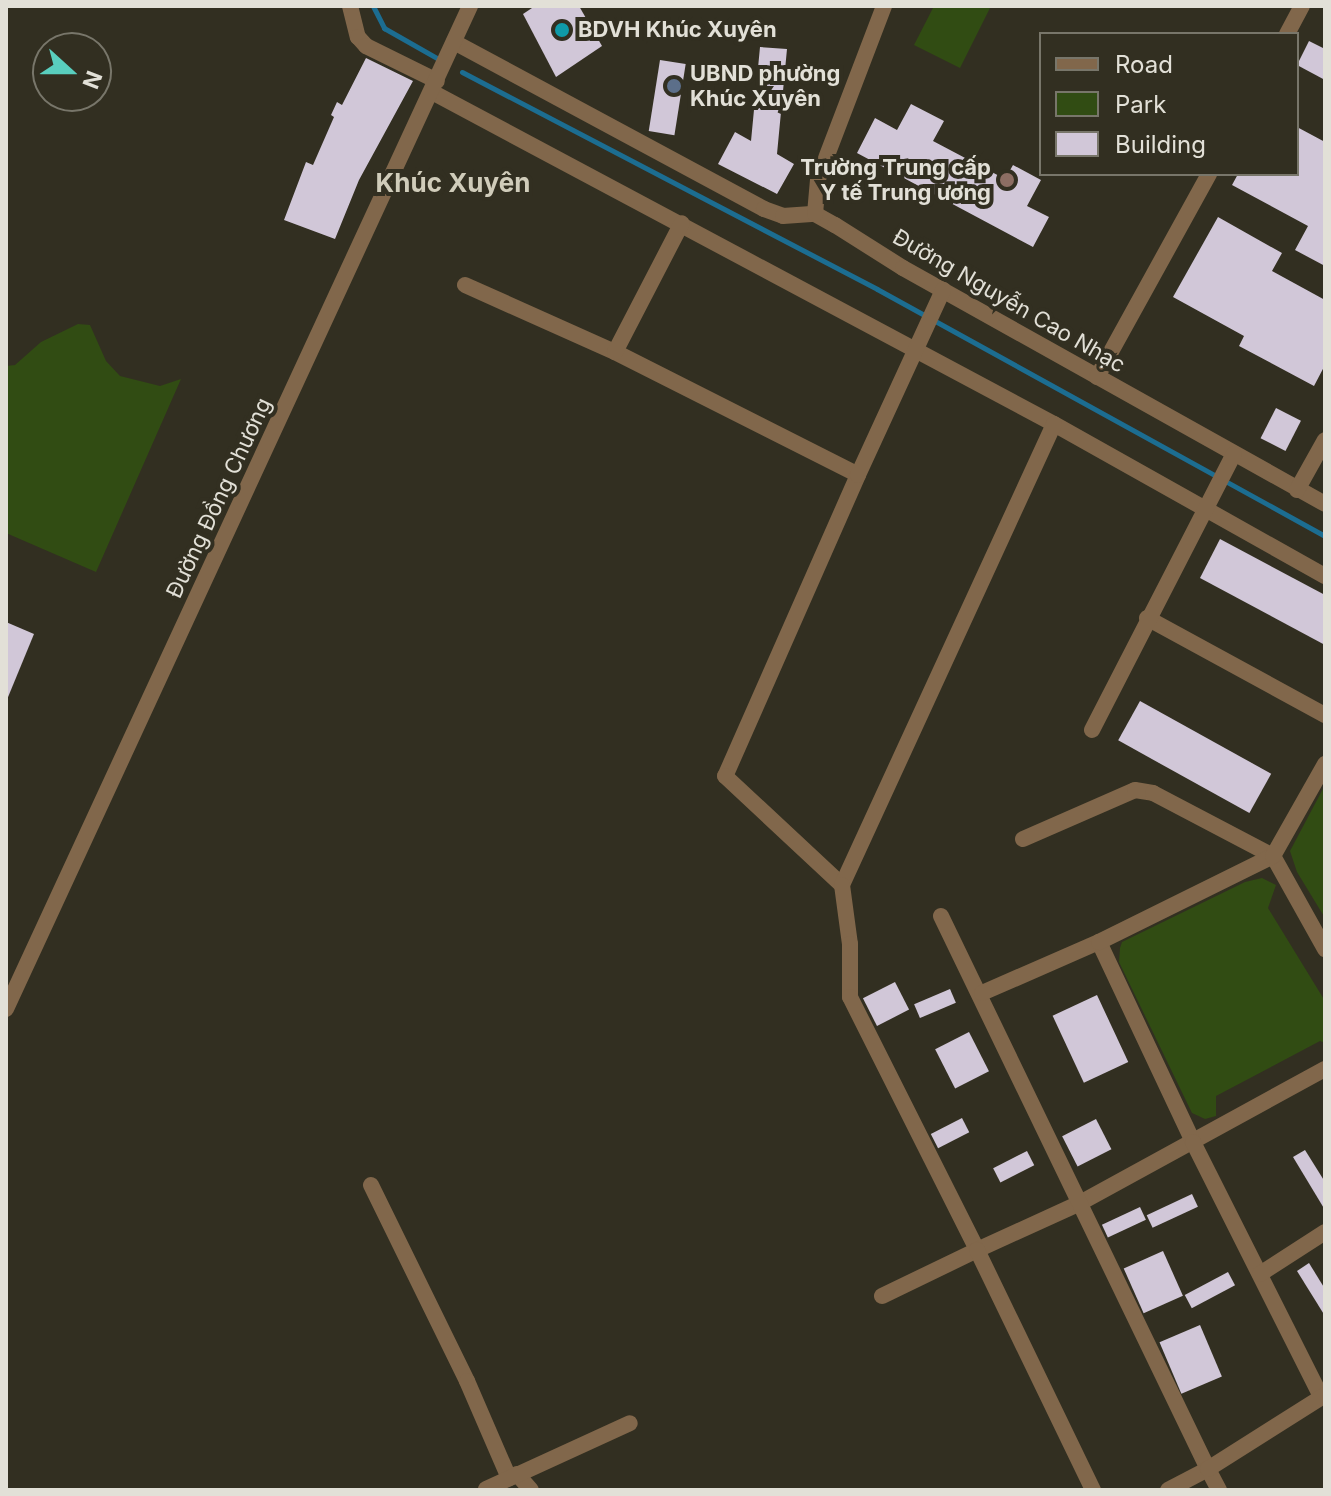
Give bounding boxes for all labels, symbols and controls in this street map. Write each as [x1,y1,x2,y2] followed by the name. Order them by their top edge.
[578,17,777,43] place label: BDVH Khúc Xuyên
[553,21,571,39] marker: BDVH Khúc Xuyên
[32,32,112,112] north arrow
[1039,32,1299,176] legend
[1115,50,1173,79] text: Road
[690,60,840,112] place label: UBND phường Khúc Xuyên
[77,67,108,92] text: N
[665,77,683,95] marker: UBND phường Khúc Xuyên
[1115,90,1166,119] text: Park
[1115,130,1206,159] text: Building
[800,154,991,206] place label: Trường Trung cấp Y tế Trung ương
[376,167,530,199] district label: Khúc Xuyên
[998,171,1016,189] marker: Trường Trung cấp Y tế Trung ương
[888,224,1130,378] street label: Đường Nguyễn Cao Nhạc
[161,394,277,602] street label: Đường Đồng Chương

